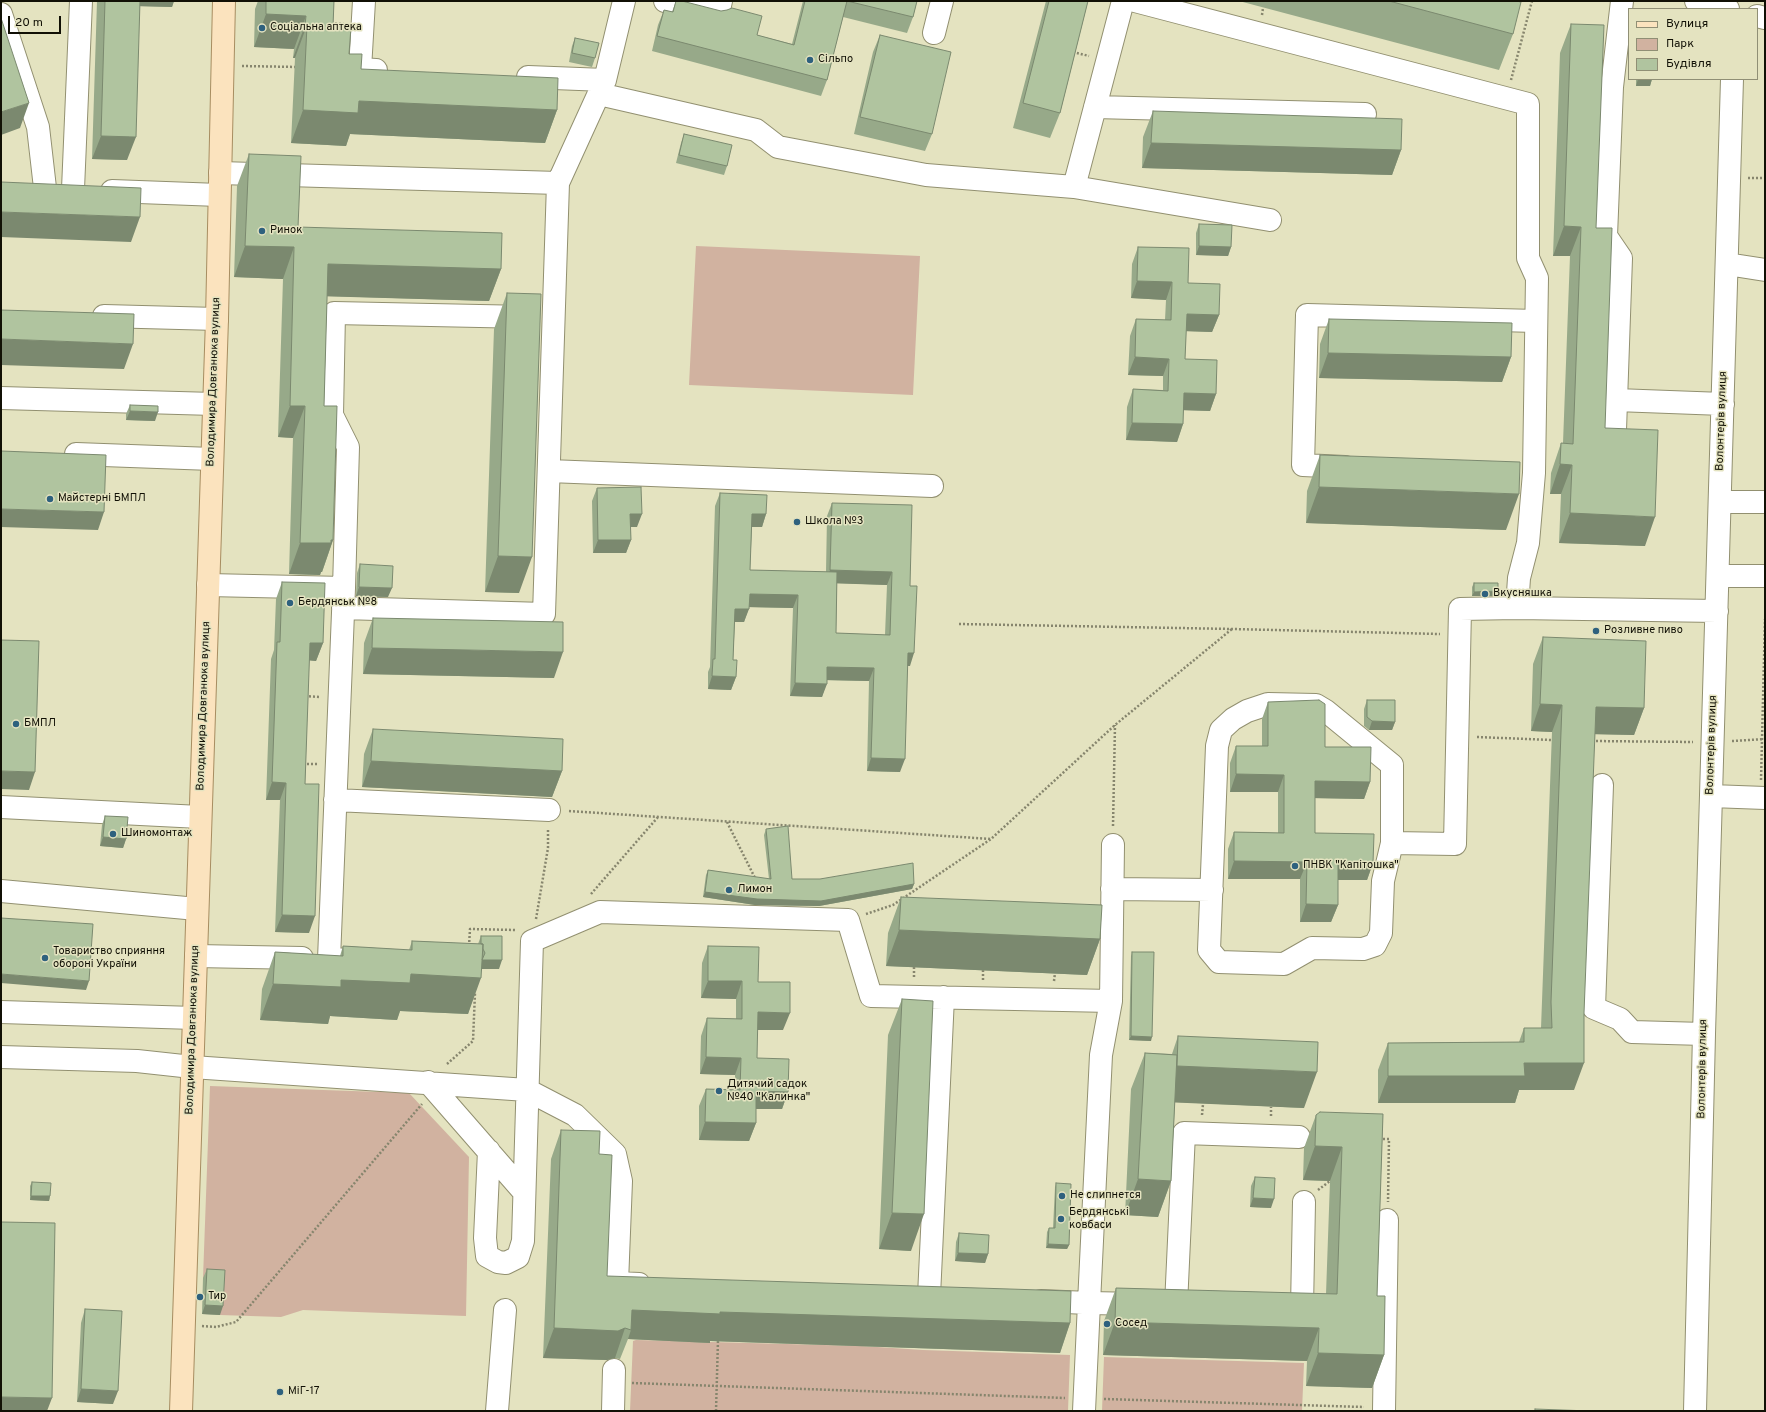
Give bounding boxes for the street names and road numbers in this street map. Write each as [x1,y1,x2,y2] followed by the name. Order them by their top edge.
[204,297,224,467] street label: Володимира Довганюка вулиця
[1714,371,1730,471] street label: Волонтерів вулиця
[194,621,214,791] street label: Володимира Довганюка вулиця
[1704,695,1720,795] street label: Волонтерів вулиця
[183,945,203,1115] street label: Володимира Довганюка вулиця
[1696,1019,1710,1119] street label: Волонтерів вулиця

